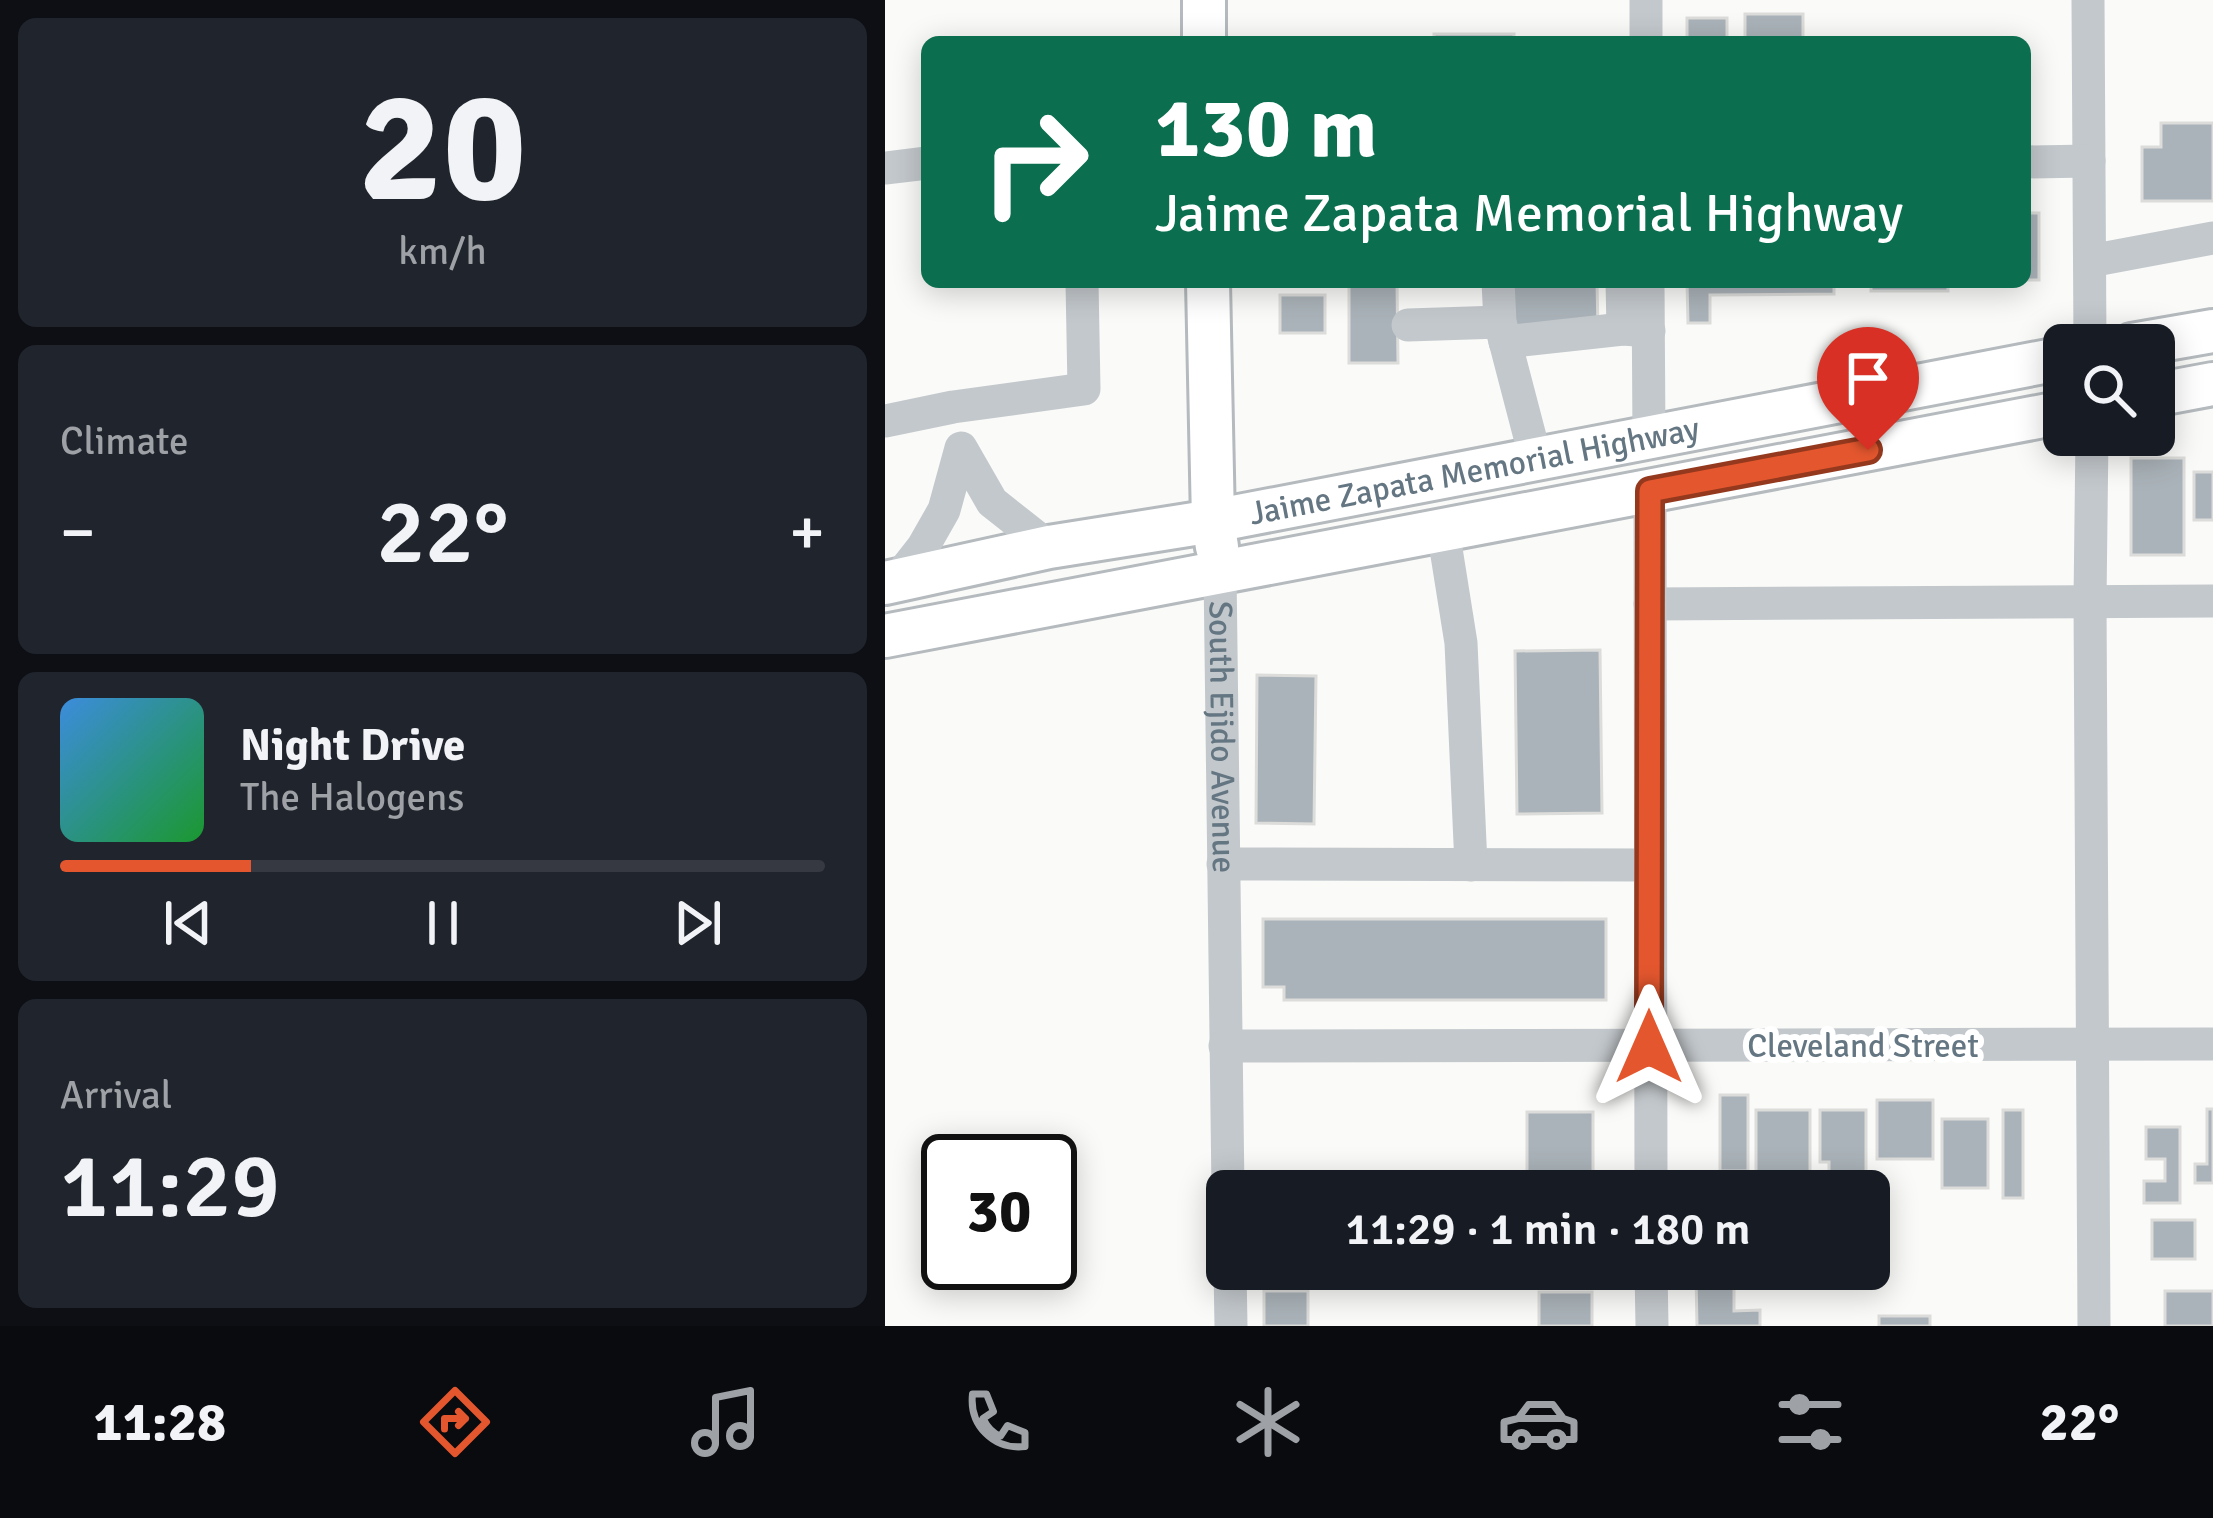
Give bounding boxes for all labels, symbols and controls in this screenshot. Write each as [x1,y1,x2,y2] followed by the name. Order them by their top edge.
[358,52,527,245] text: 20
[1155,77,1377,181] text: 130 m
[957,84,1113,240] icon: right
[1155,180,1903,247] text: Jaime Zapata Memorial Highway
[398,227,487,275] text: km/h
[2043,324,2175,456] map controls
[2043,324,2175,456] button: search
[1817,327,1919,450] pin
[1835,345,1901,411] icon: arrive
[1246,408,1703,534] street label: Jaime Zapata Memorial Highway
[60,417,189,465] text: Climate
[377,477,508,588] text: 22°
[60,492,96,573] text: −
[789,492,825,573] text: +
[1200,601,1244,873] street label: South Ejido Avenue
[240,718,465,773] text: Night Drive
[240,773,464,821] text: The Halogens
[155,890,221,956] icon: previous
[410,890,476,956] icon: pause
[665,890,731,956] icon: next
[1586,984,1712,1110] position arrow
[1747,1026,1979,1067] street label: Cleveland Street
[60,1071,172,1119] text: Arrival
[60,1131,280,1242] text: 11:29
[921,1134,1077,1290] speed limit sign: 30
[1346,1202,1750,1257] text: 11:29 · 1 min · 180 m
[413,1380,497,1464] icon: directions
[684,1380,768,1464] icon: music
[955,1380,1039,1464] icon: phone
[1226,1380,1310,1464] icon: climate
[1497,1380,1581,1464] icon: car
[1768,1380,1852,1464] icon: filters
[94,1389,226,1456] text: 11:28
[2040,1389,2119,1456] text: 22°

